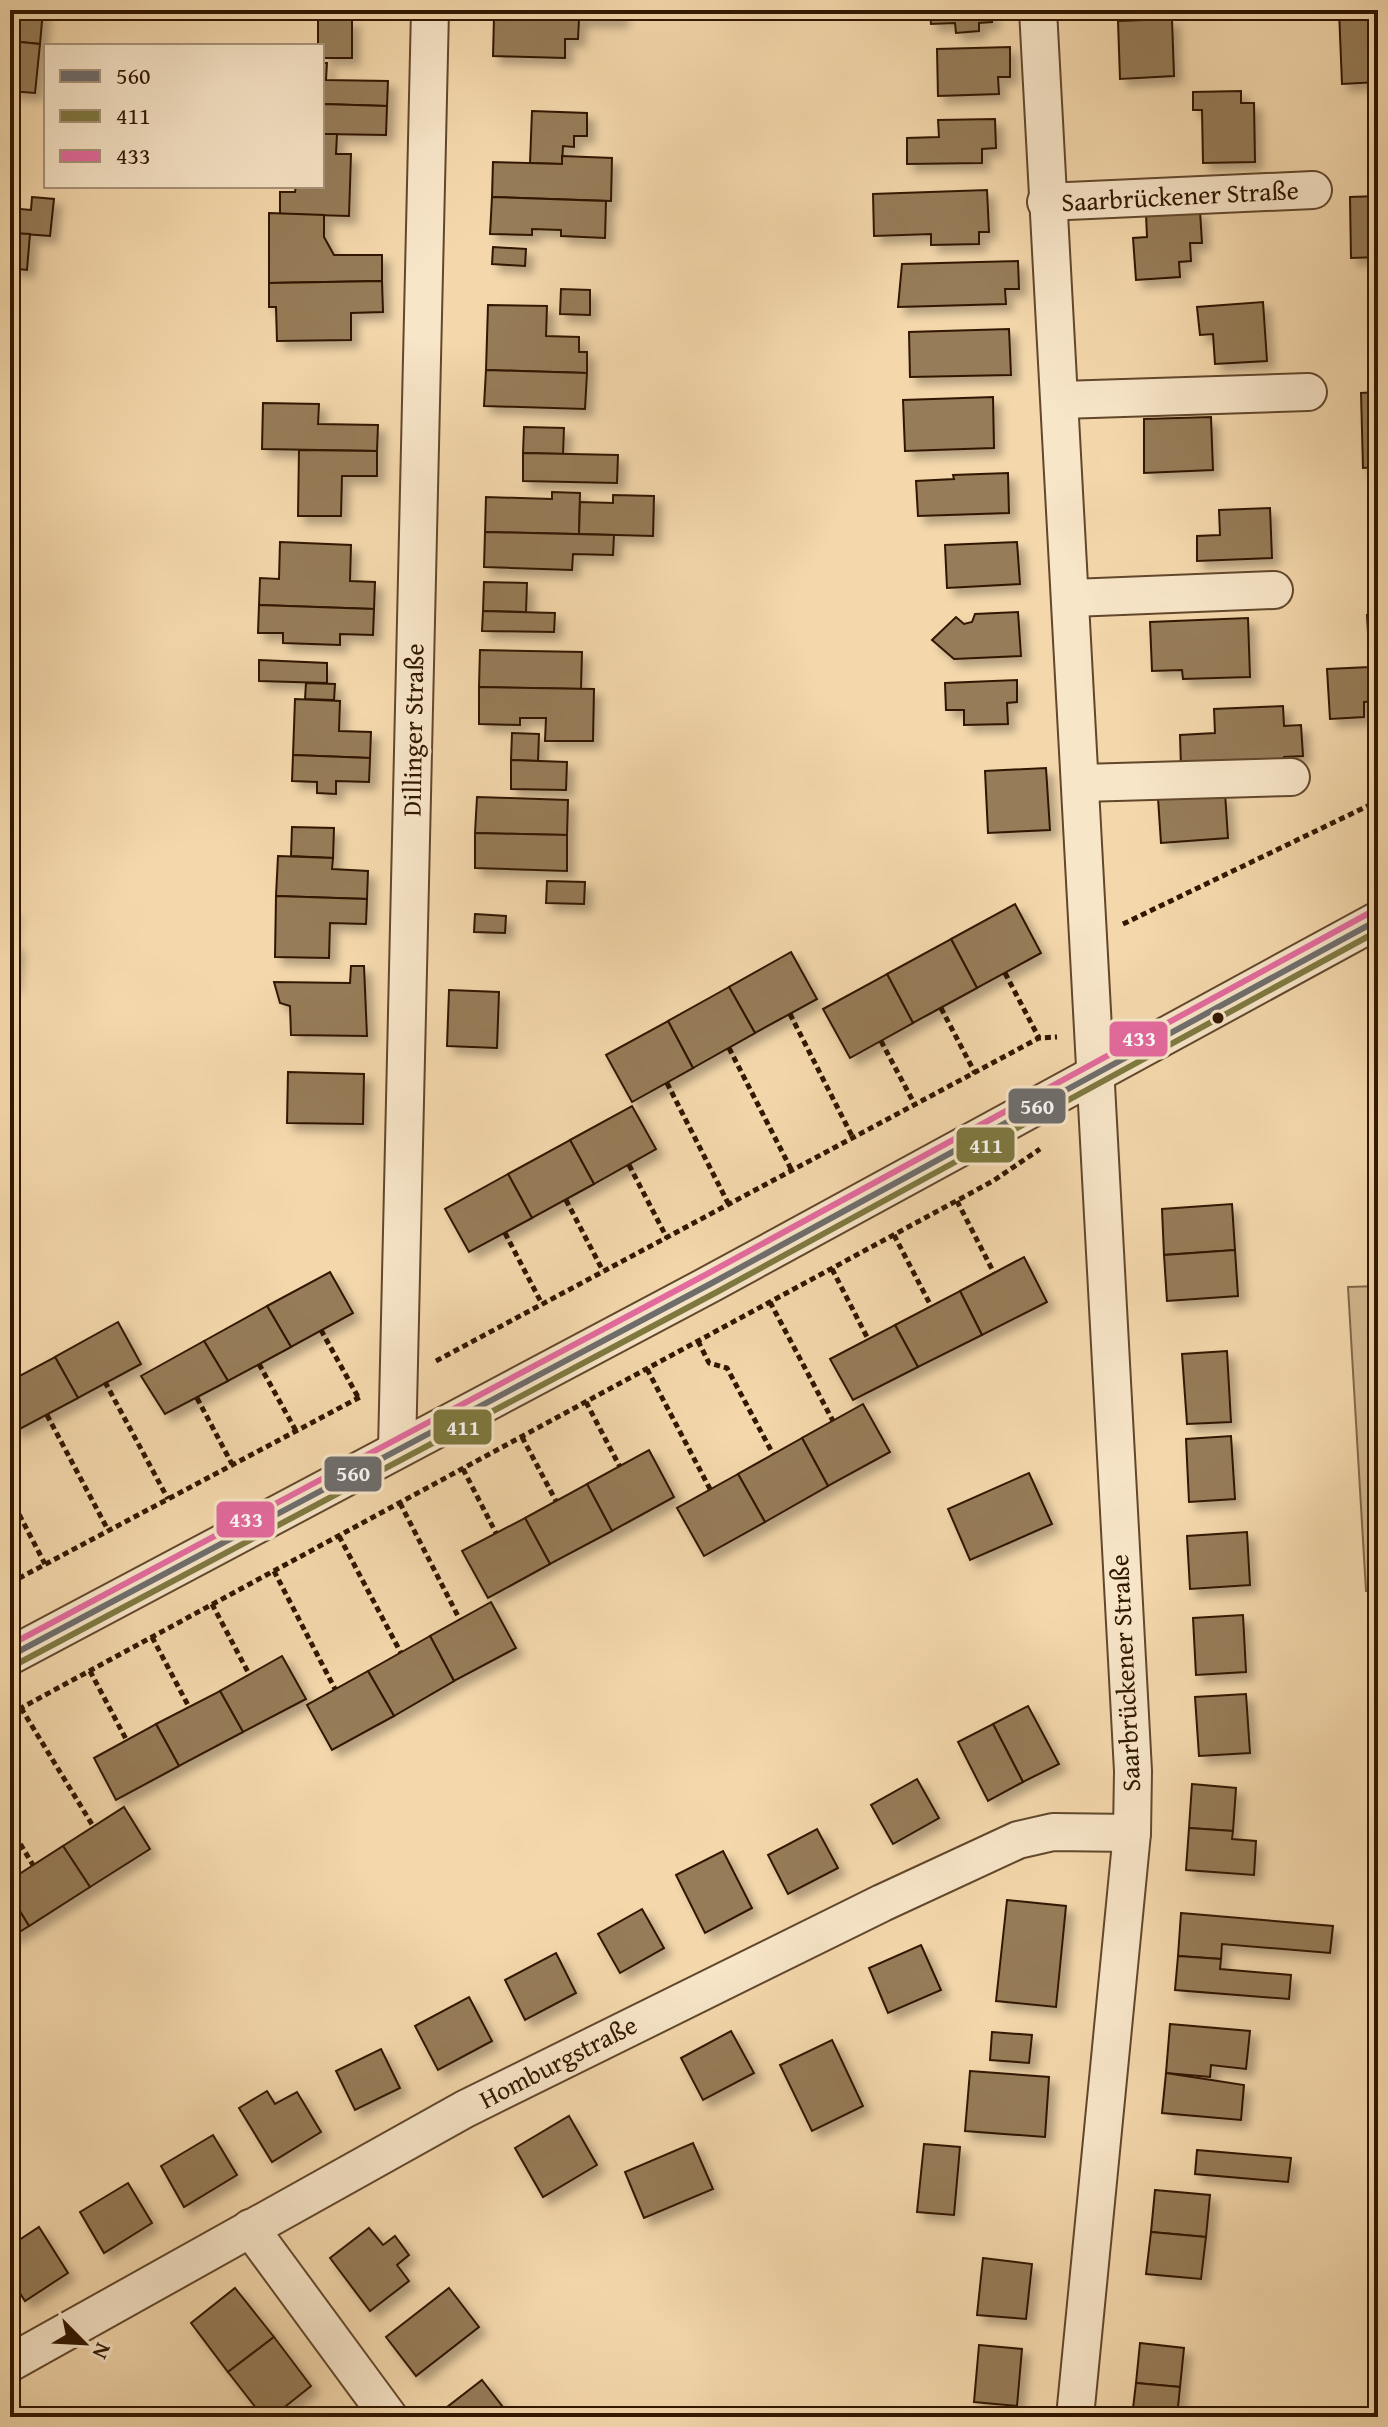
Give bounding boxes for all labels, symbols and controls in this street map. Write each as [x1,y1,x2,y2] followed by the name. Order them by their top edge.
[44,44,324,188] legend
[116,58,151,93] text: 560
[116,98,151,133] text: 411
[116,138,151,173] text: 433
[1060,170,1300,221] street label: Saarbrückener Straße
[391,643,434,817] street label: Dillinger Straße
[1210,1010,1226,1026] unlabelled marker
[1108,1020,1169,1058] line badge: 433
[1122,1022,1156,1054] text: 433
[1007,1087,1067,1125] line badge: 560
[1020,1090,1054,1122] text: 560
[955,1126,1016,1164] line badge: 411
[969,1129,1003,1161] text: 411
[432,1408,493,1446] line badge: 411
[446,1411,480,1443] text: 411
[323,1455,383,1493] line badge: 560
[336,1457,370,1489] text: 560
[215,1500,276,1539] line badge: 433
[229,1503,263,1535] text: 433
[1099,1553,1150,1793] street label: Saarbrückener Straße
[472,2005,644,2118] street label: Homburgstraße
[44,2303,124,2383] north arrow
[85,2338,120,2365] text: N

